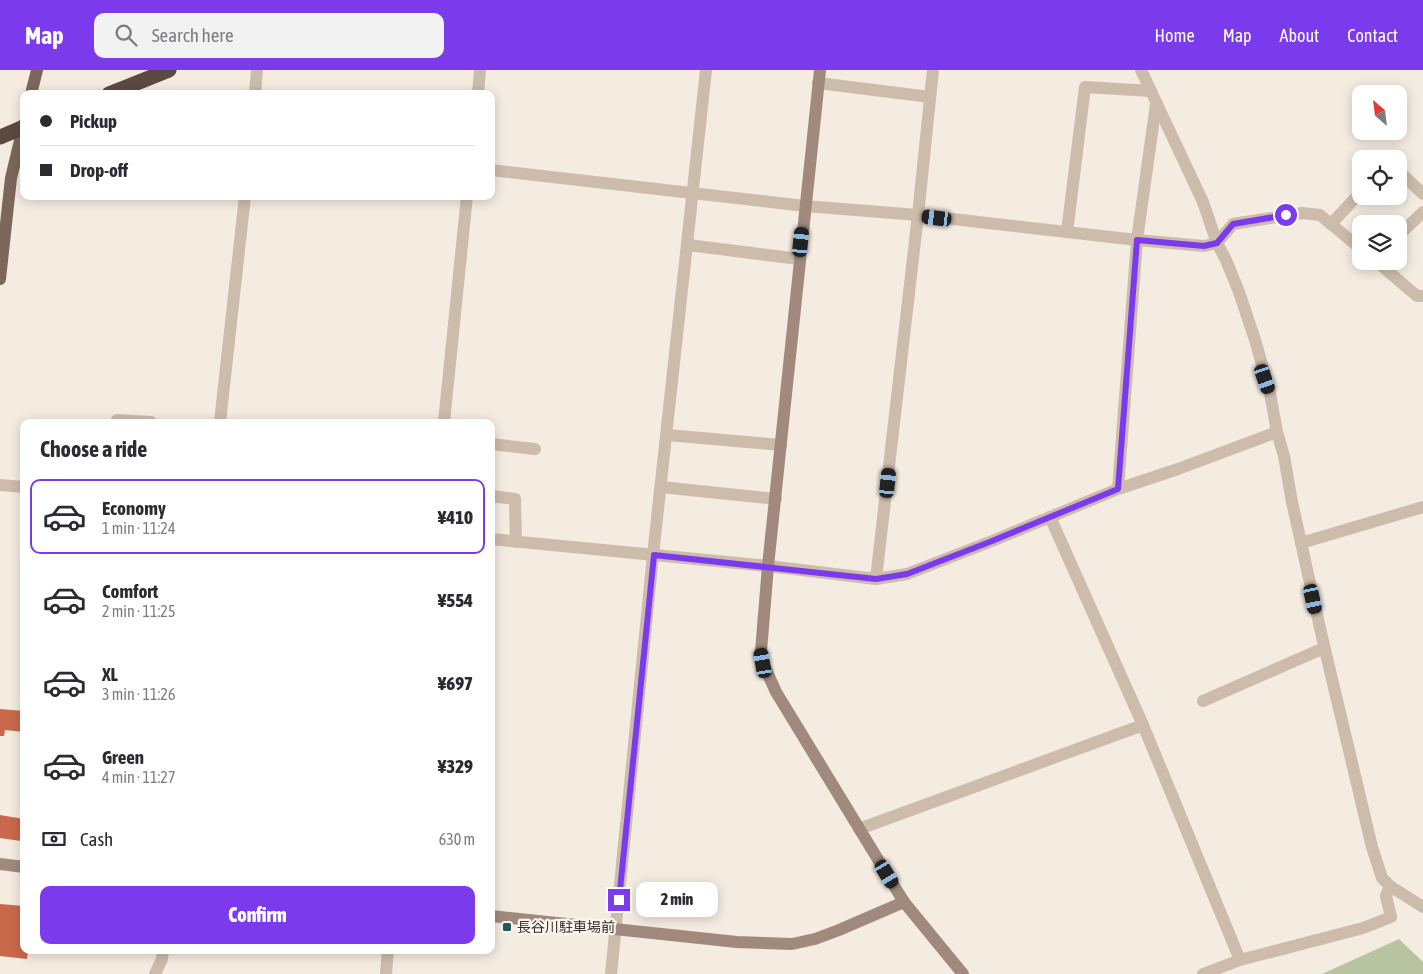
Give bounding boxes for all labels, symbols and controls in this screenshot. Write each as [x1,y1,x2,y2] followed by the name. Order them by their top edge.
[94,13,444,58] search box
[112,21,140,49] icon: search
[25,22,64,49] text: Map
[152,24,234,46] text: Search here
[1155,25,1195,46] text: Home
[1223,25,1252,46] text: Map
[1280,25,1319,46] text: About
[1347,25,1398,46] text: Contact
[1352,85,1408,140] north arrow
[1352,85,1407,270] map controls
[70,110,117,132] text: Pickup
[1352,150,1407,205] button: locate
[70,159,128,181] text: Drop-off
[1275,204,1297,226] route start
[921,209,952,227] car
[1352,215,1407,270] button: layers
[791,226,810,258] car
[1253,362,1276,396] car
[40,436,147,462] text: Choose a ride
[878,467,897,499] car
[42,494,87,539] icon: car
[102,497,166,519] text: Economy
[438,506,473,528] text: ¥410
[102,519,175,537] text: 1 min · 11:24
[42,577,87,622] icon: car
[102,580,158,602] text: Comfort
[1302,583,1323,615] car
[438,589,473,611] text: ¥554
[102,602,175,620] text: 2 min · 11:25
[753,647,772,679] car
[42,660,87,705] icon: car
[102,663,118,685] text: XL
[438,672,473,694] text: ¥697
[102,685,175,703] text: 3 min · 11:26
[42,743,87,788] icon: car
[102,746,144,768] text: Green
[438,755,473,777] text: ¥329
[102,768,175,786] text: 4 min · 11:27
[40,825,68,853] icon: cash
[80,828,113,850] text: Cash
[439,830,475,848] text: 630 m
[872,857,901,891] car
[636,882,719,918] callout: 2 min
[40,886,475,944] button: Confirm
[608,889,630,911] route end
[661,890,693,908] text: 2 min
[517,919,615,935] place label: 長谷川駐車場前
[501,921,513,933] marker: 長谷川駐車場前

